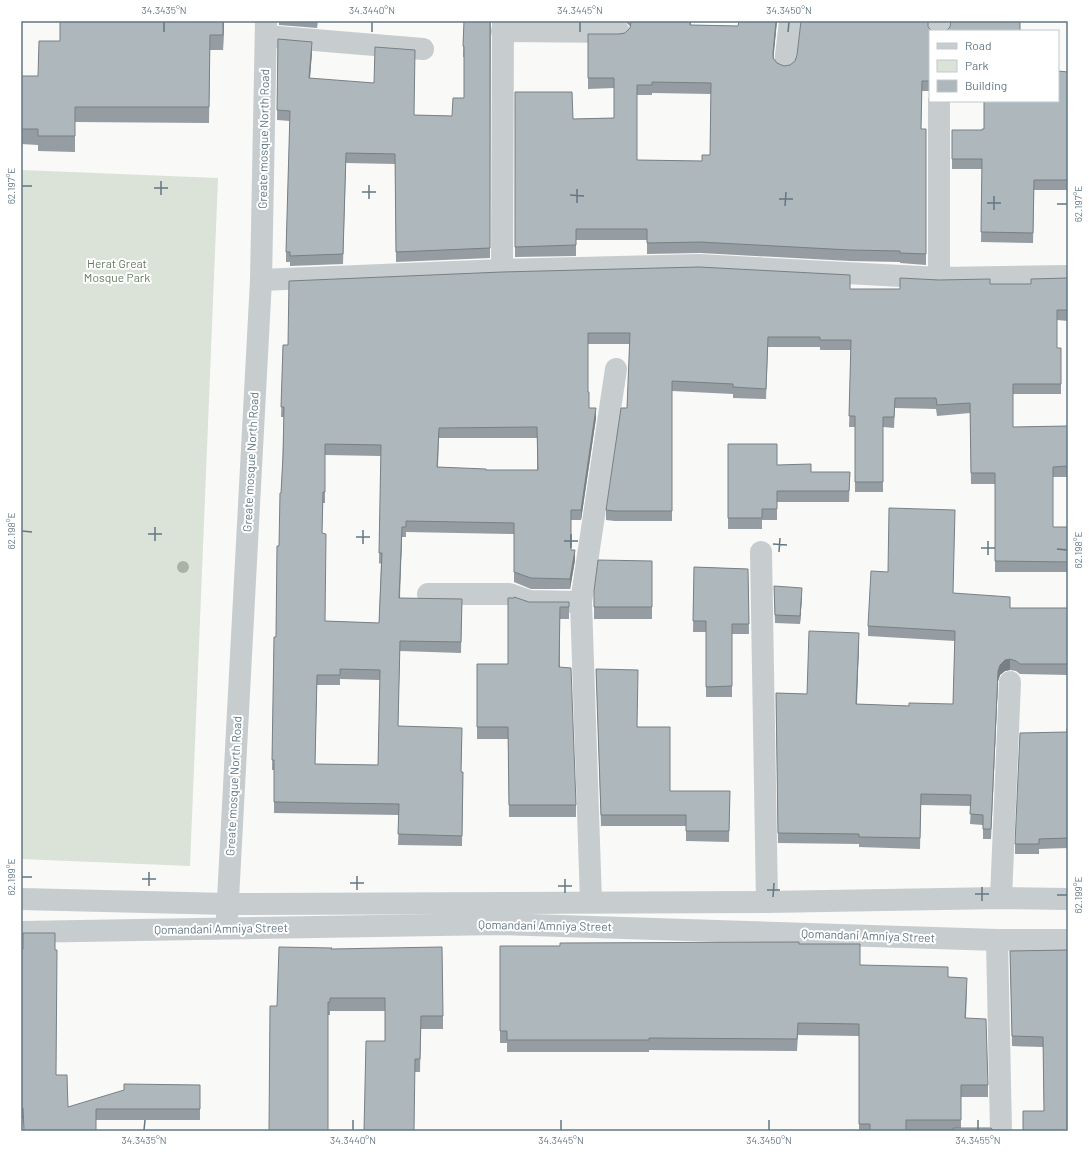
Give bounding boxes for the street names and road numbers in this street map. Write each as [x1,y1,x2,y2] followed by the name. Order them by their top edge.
[255,69,271,209] street label: Greate mosque North Road
[239,392,261,532] street label: Greate mosque North Road
[222,716,244,856] street label: Greate mosque North Road
[478,917,612,933] street label: Qomandani Amniya Street
[154,920,288,936] street label: Qomandani Amniya Street
[801,926,935,944] street label: Qomandani Amniya Street

